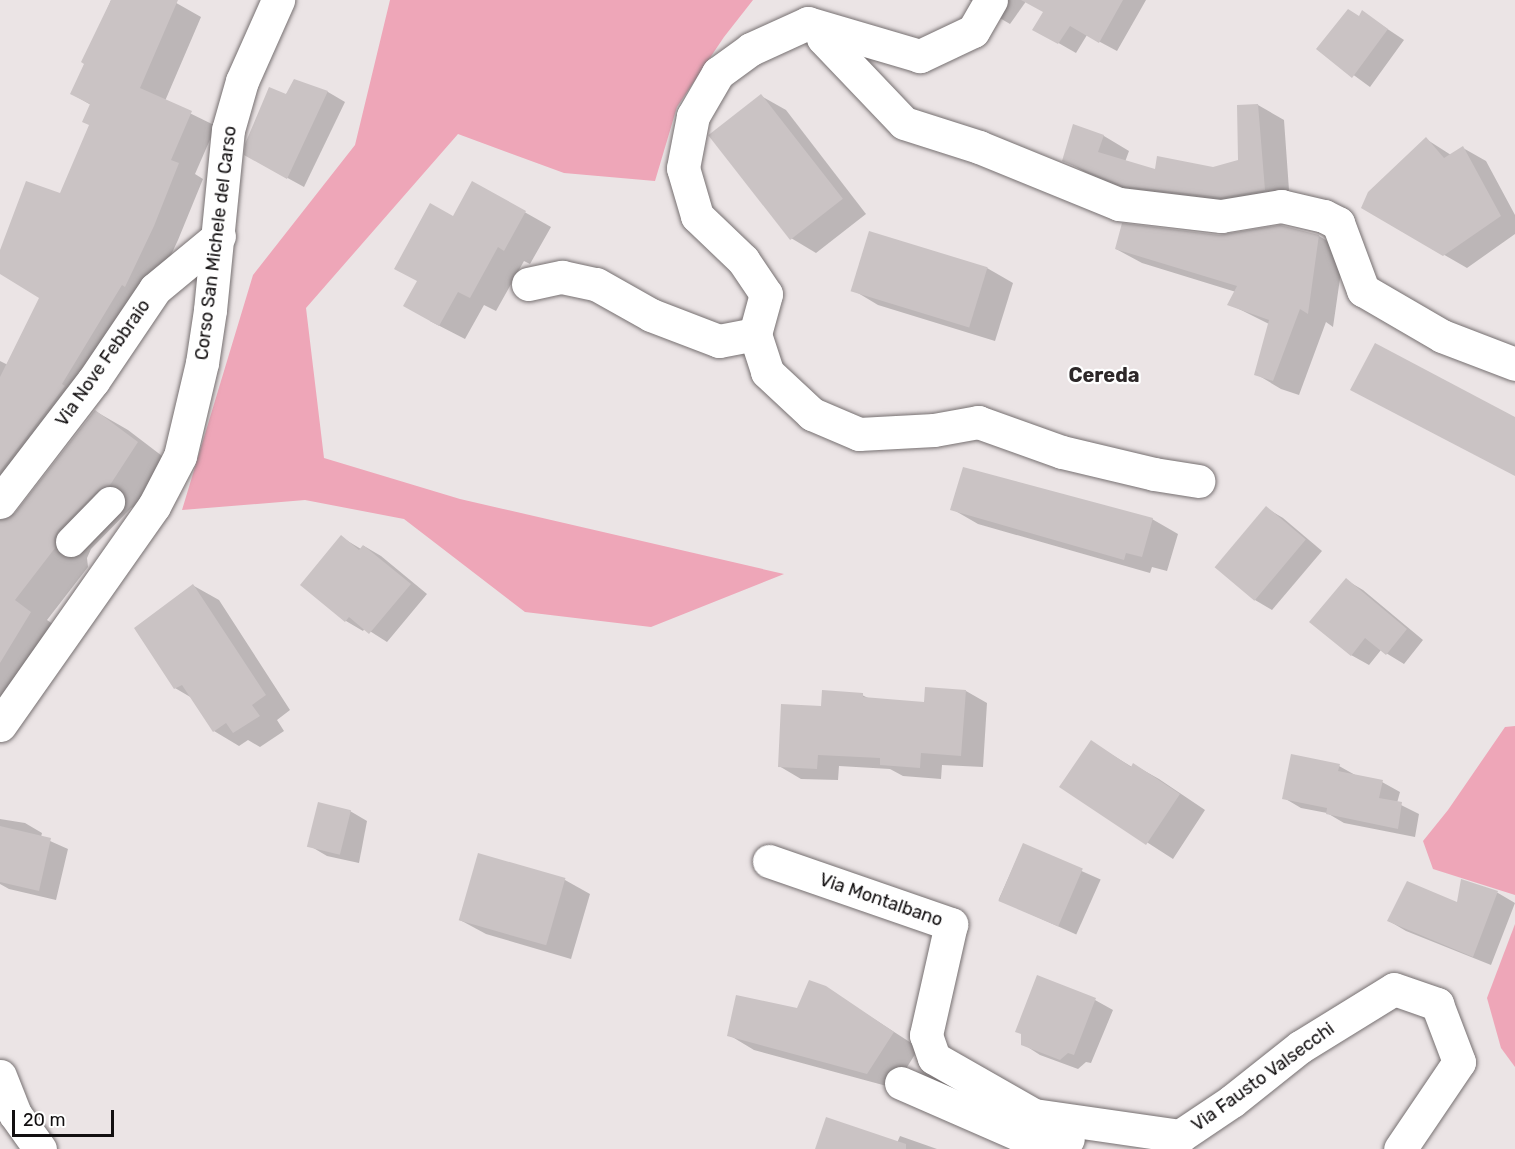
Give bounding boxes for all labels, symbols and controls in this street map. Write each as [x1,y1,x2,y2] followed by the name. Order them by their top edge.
[191,125,241,361] street label: Corso San Michele del Carso
[51,295,155,431] street label: Via Nove Febbraio
[1068,363,1140,387] district label: Cereda
[816,869,946,931] street label: Via Montalbano
[1187,1018,1339,1136] street label: Via Fausto Valsecchi
[15,1098,117,1136] scale bar
[23,1109,65,1131] text: 20 m

